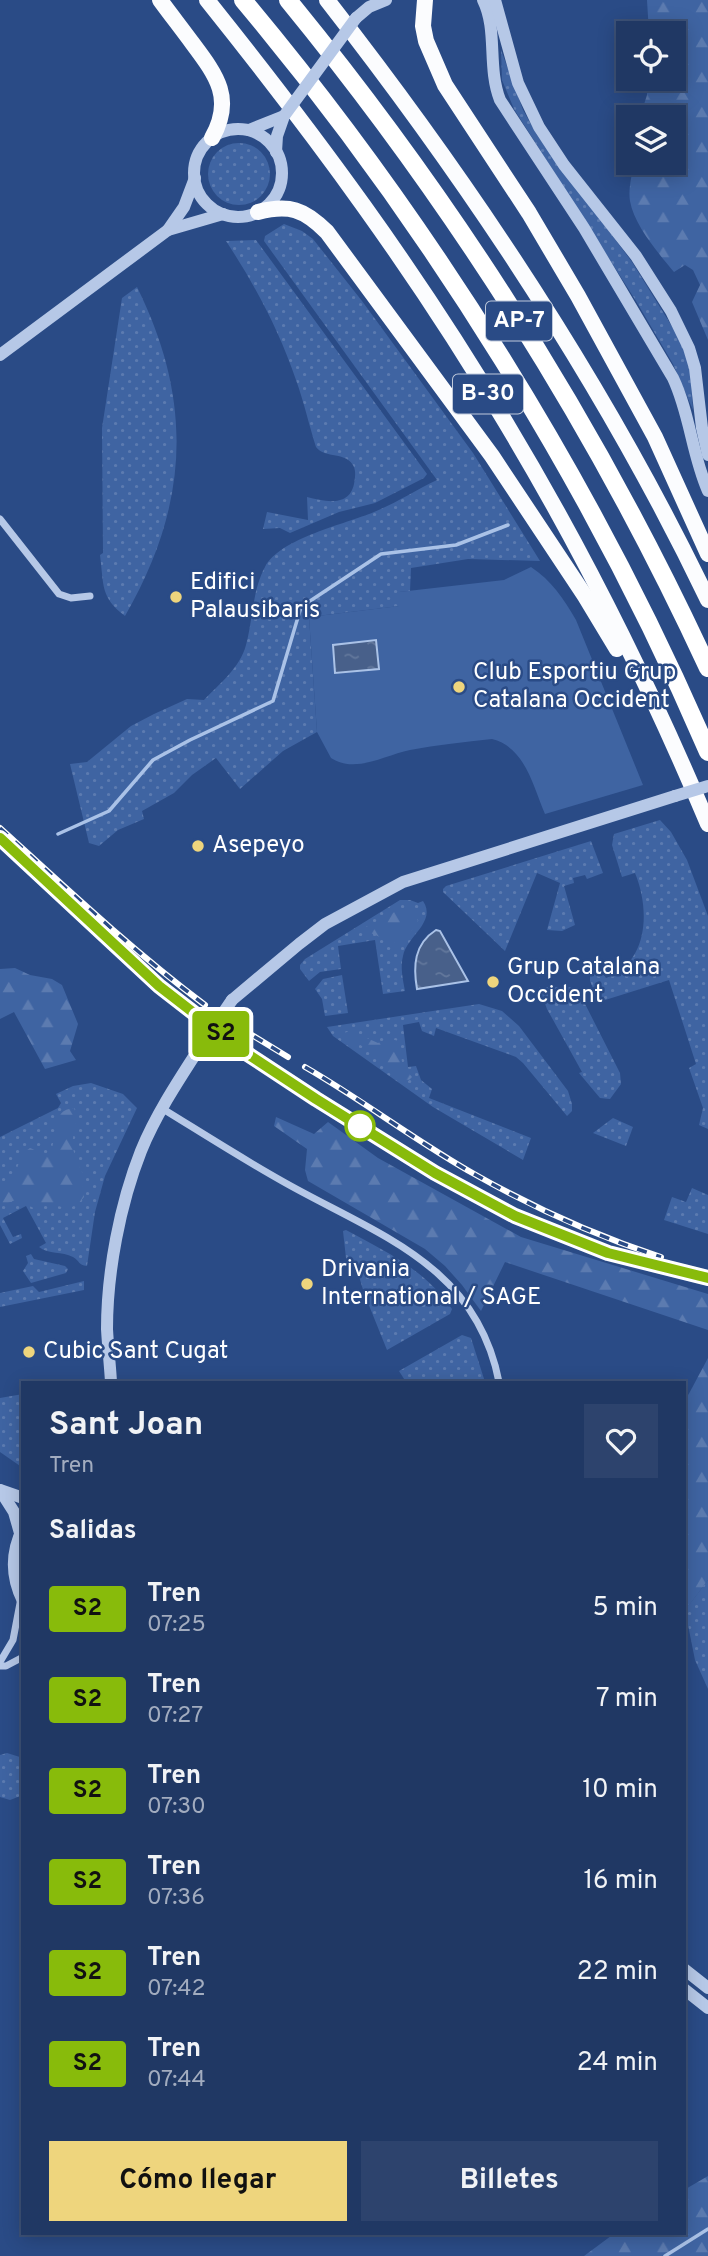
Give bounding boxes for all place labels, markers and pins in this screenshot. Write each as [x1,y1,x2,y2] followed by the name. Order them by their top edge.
[190,568,320,626] place label: Edifici Palausibaris
[168,589,184,605] marker: Edifici Palausibaris
[473,658,676,716] place label: Club Esportiu Grup Catalana Occident
[451,679,467,695] marker: Club Esportiu Grup Catalana Occident
[212,831,305,861] place label: Asepeyo
[190,838,206,854] marker: Asepeyo
[507,953,660,1011] place label: Grup Catalana Occident
[485,974,501,990] marker: Grup Catalana Occident
[345,1111,375,1141] unlabelled marker
[321,1255,541,1313] place label: Drivania International / SAGE
[299,1276,315,1292] marker: Drivania International / SAGE
[43,1337,228,1367] place label: Cubic Sant Cugat
[21,1344,37,1360] marker: Cubic Sant Cugat

